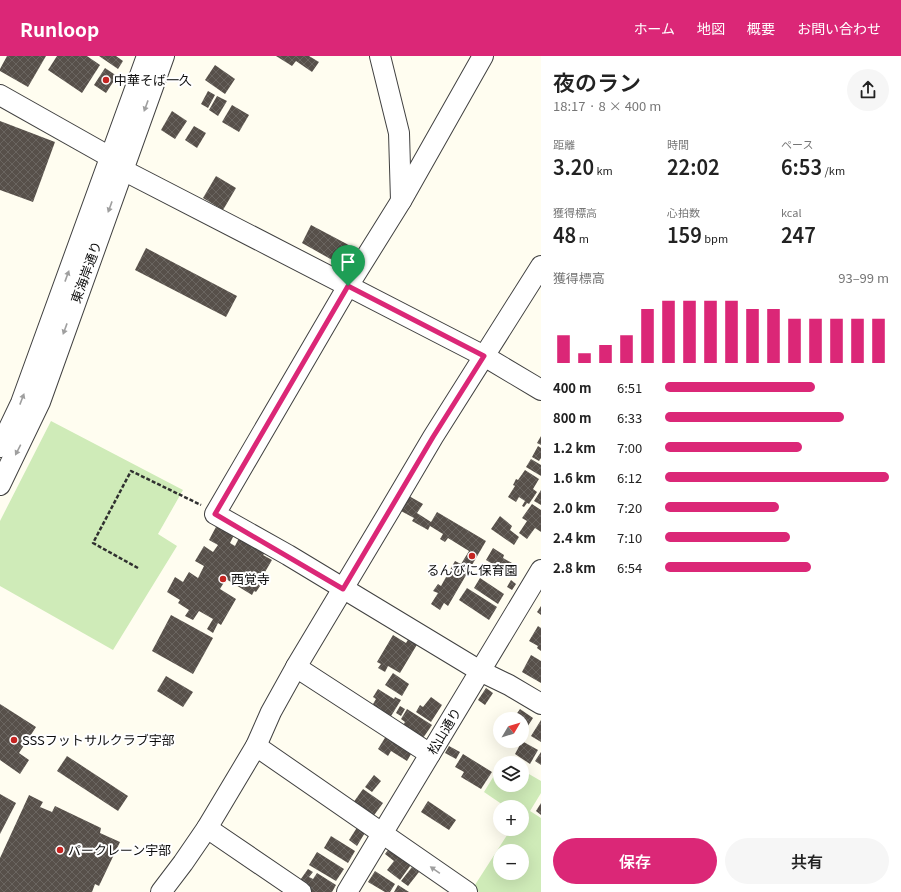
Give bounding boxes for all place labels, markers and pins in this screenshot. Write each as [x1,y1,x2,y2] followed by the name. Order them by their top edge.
[114,70,192,89] place label: 中華そば一久
[101,75,111,85] marker: 中華そば一久
[331,245,365,286] pin
[467,551,477,561] marker: るんびに保育園
[426,560,518,579] place label: るんびに保育園
[231,569,270,588] place label: 西覚寺
[218,574,228,584] marker: 西覚寺
[22,730,175,749] place label: SSSフットサルクラブ宇部
[9,735,19,745] marker: SSSフットサルクラブ宇部
[68,840,171,859] place label: パークレーン宇部
[55,845,65,855] marker: パークレーン宇部

